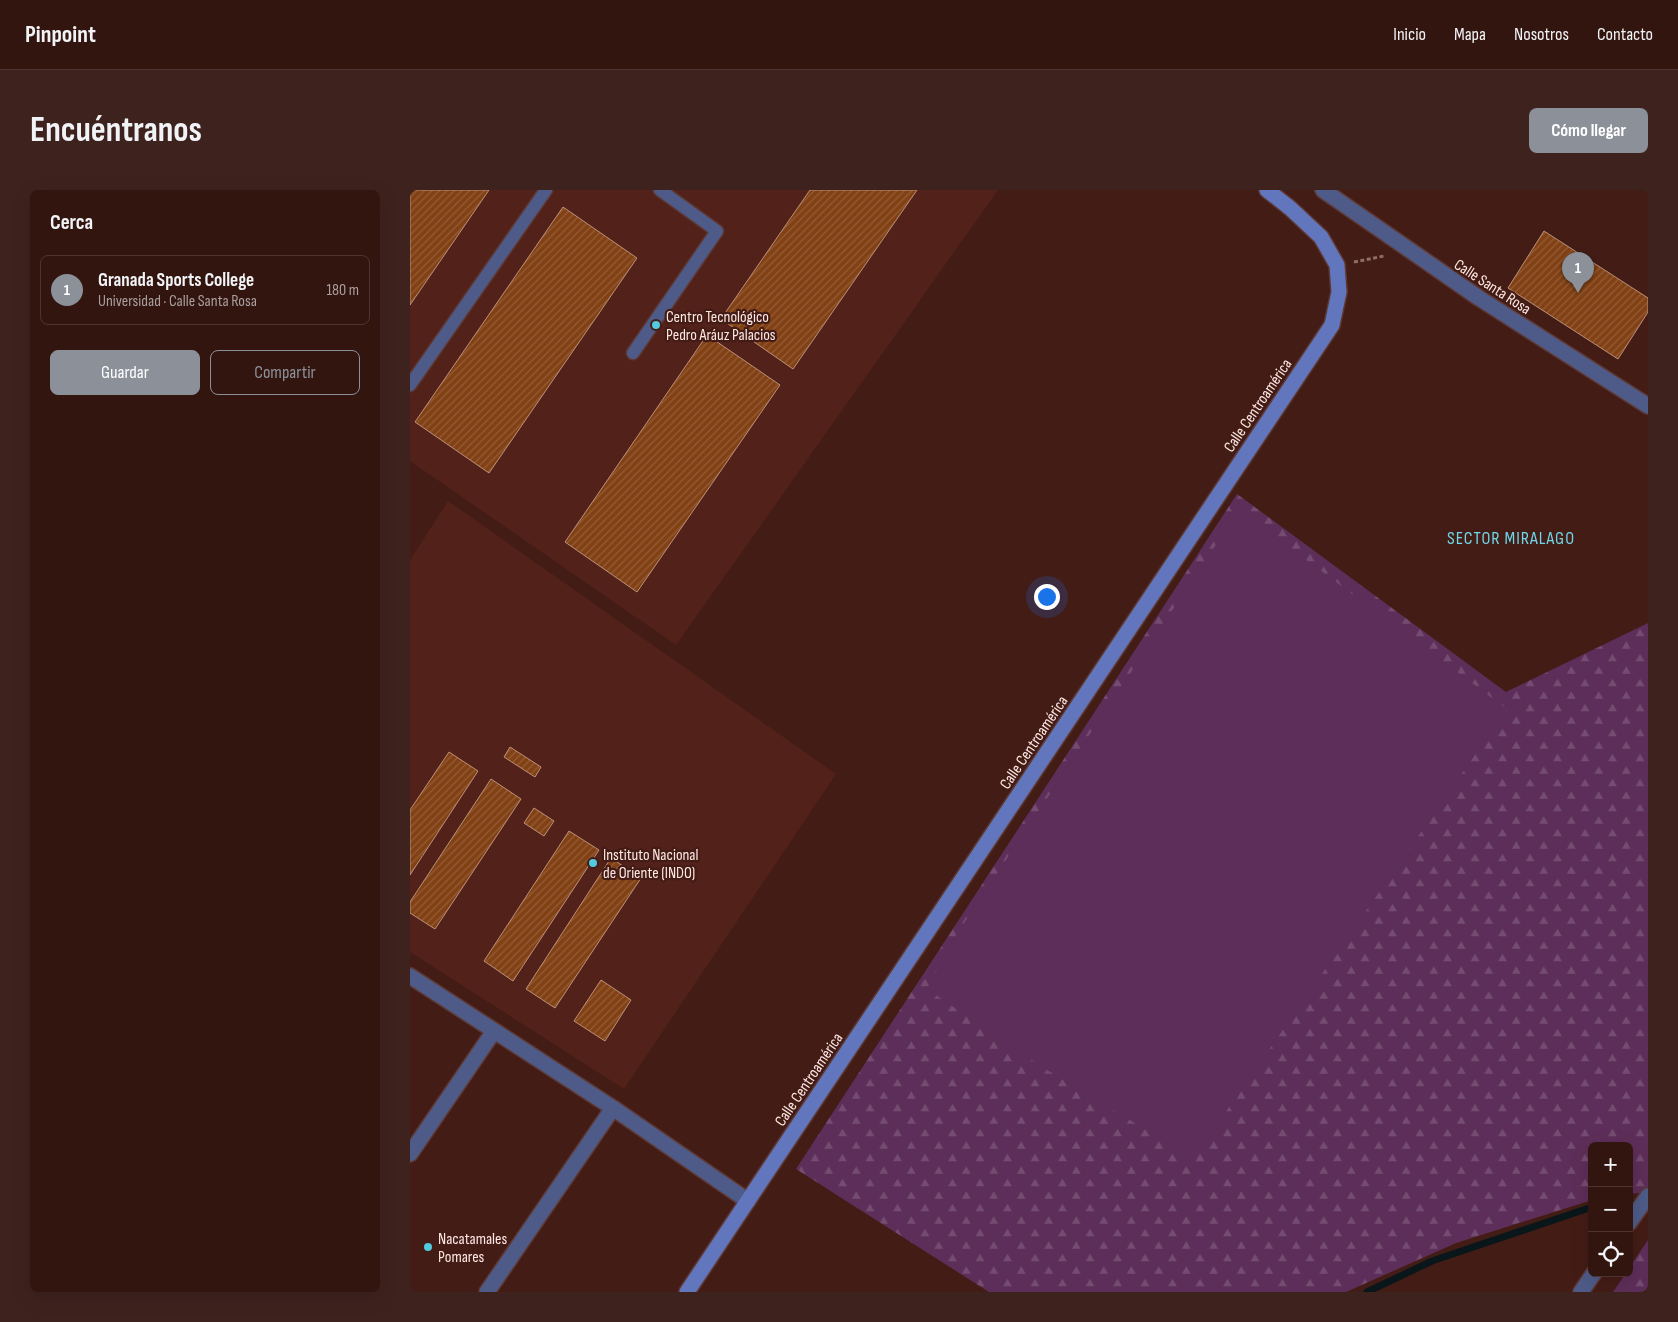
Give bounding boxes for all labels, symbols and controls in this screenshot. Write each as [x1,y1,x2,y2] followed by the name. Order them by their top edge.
[25,20,96,49] text: Pinpoint
[1393,24,1426,45] text: Inicio
[1454,24,1486,45] text: Mapa
[1514,24,1569,45] text: Nosotros
[1597,24,1653,45] text: Contacto
[1529,108,1648,153] button: Cómo llegar
[30,109,202,152] text: Encuéntranos
[50,210,93,235] text: Cerca
[1562,252,1594,293] pin: 1
[1450,255,1534,319] street label: Calle Santa Rosa
[98,269,254,292] text: Granada Sports College
[64,281,70,300] text: 1
[326,281,359,300] text: 180 m
[98,292,257,311] text: Universidad · Calle Santa Rosa
[666,308,776,345] place label: Centro Tecnológico Pedro Aráuz Palacios
[650,319,662,331] marker: Centro Tecnológico Pedro Aráuz Palacios
[50,350,200,395] button: Guardar
[210,350,360,395] button: Compartir
[1220,356,1296,456] street label: Calle Centroamérica
[1447,528,1575,549] district label: SECTOR MIRALAGO
[1034,584,1060,610] your location
[996,693,1072,793] street label: Calle Centroamérica
[603,846,699,883] place label: Instituto Nacional de Oriente (INDO)
[587,857,599,869] marker: Instituto Nacional de Oriente (INDO)
[771,1030,847,1130] street label: Calle Centroamérica
[1588,1142,1633,1277] map controls
[1588,1142,1633,1187] button: +
[1588,1187,1633,1232] button: −
[438,1230,507,1267] place label: Nacatamales Pomares
[1588,1232,1633,1277] button: locate
[422,1241,434,1253] marker: Nacatamales Pomares

